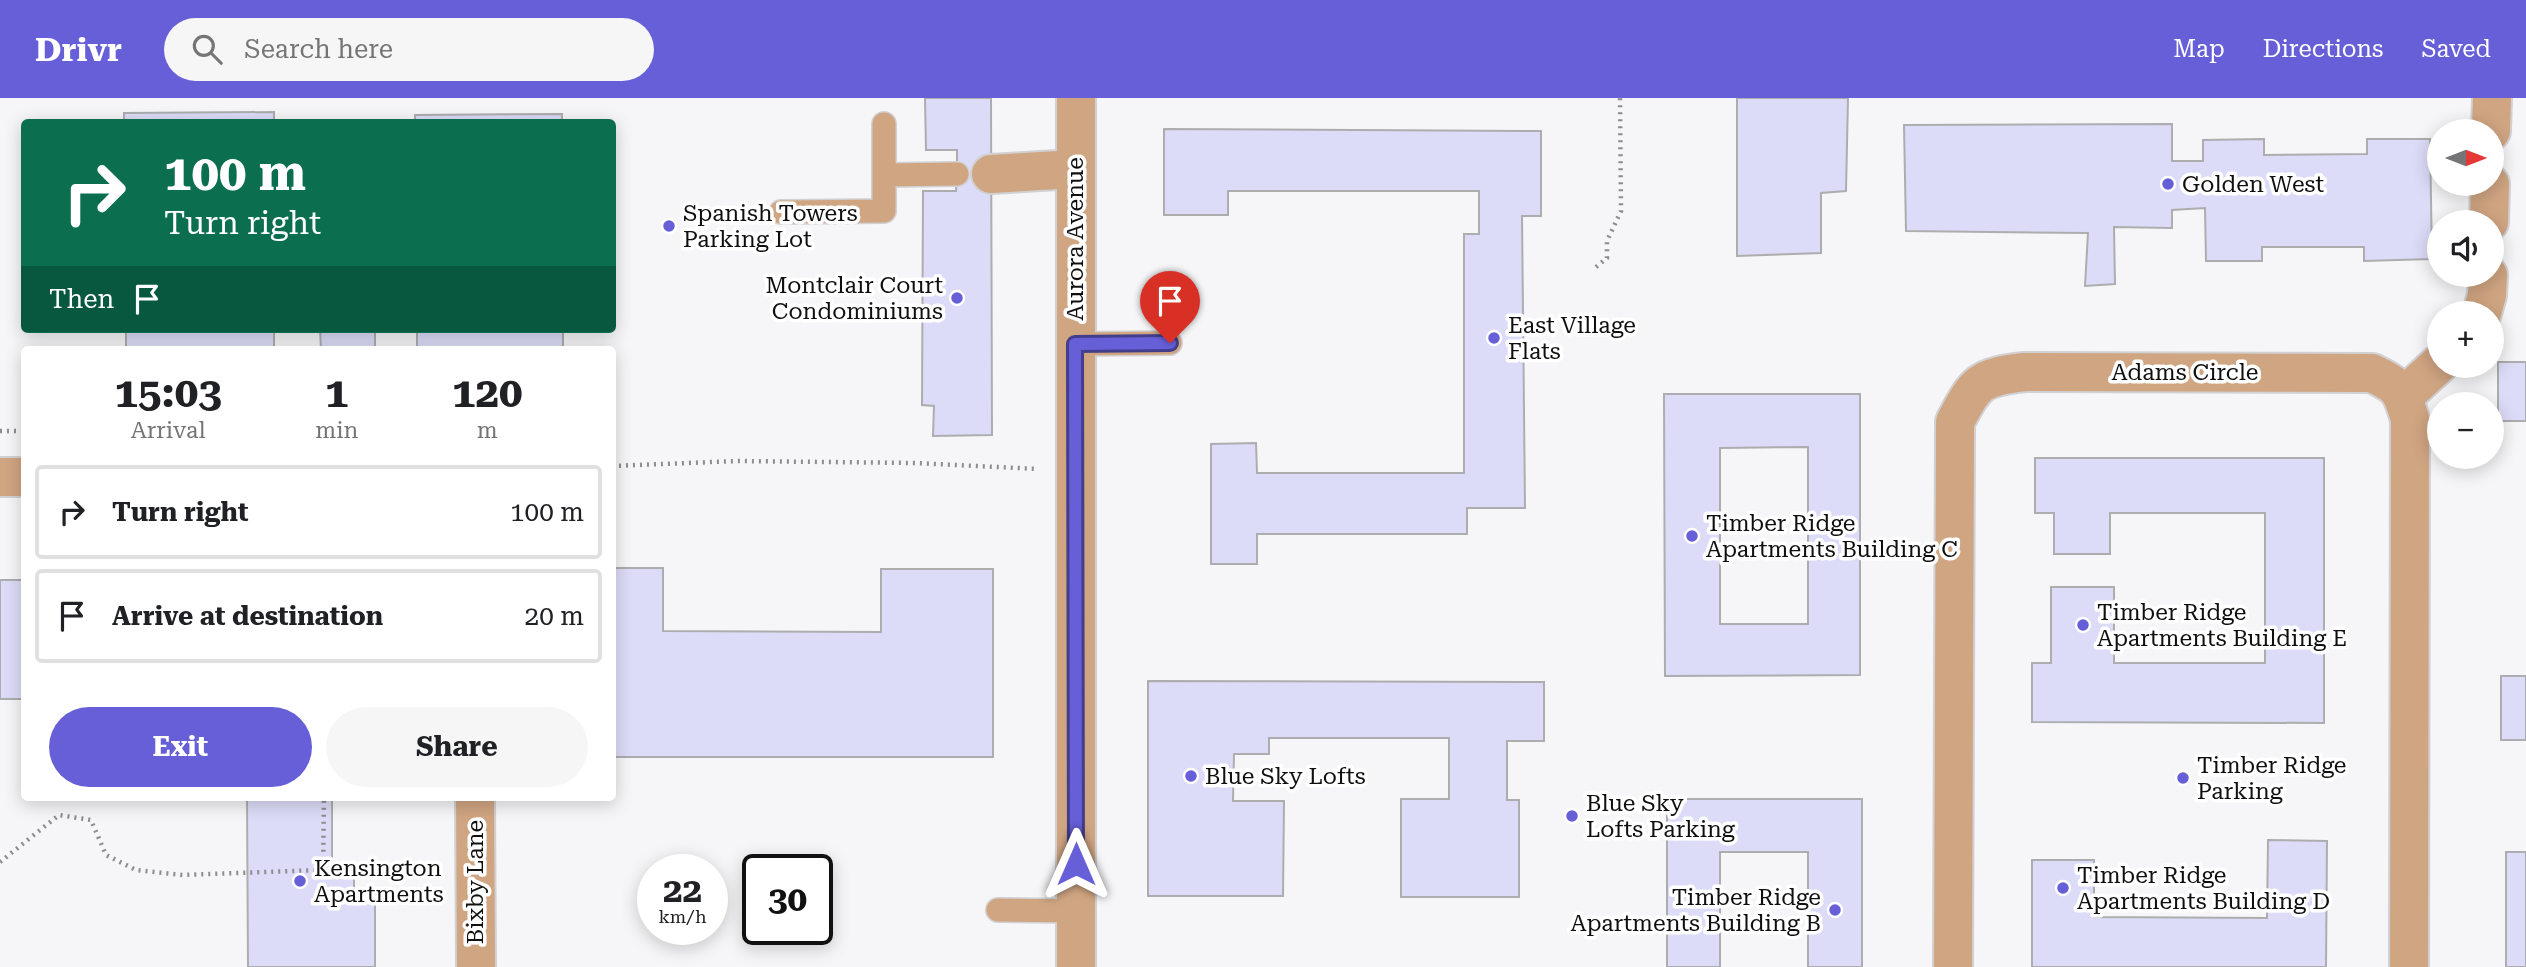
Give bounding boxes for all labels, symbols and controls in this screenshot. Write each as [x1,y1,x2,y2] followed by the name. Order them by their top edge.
[164,18,654,81] search box
[35,30,122,69] text: Drivr
[188,30,226,68] icon: search
[244,34,393,64] text: Search here
[2173,35,2225,63] text: Map
[2263,35,2383,63] text: Directions
[2421,35,2491,63] text: Saved
[2427,119,2504,196] north arrow
[2427,119,2504,469] map controls
[164,145,306,202] text: 100 m
[49,147,140,238] icon: right
[1062,157,1089,321] street label: Aurora Avenue
[2182,171,2325,198] place label: Golden West
[2160,176,2176,192] marker: Golden West
[683,200,858,253] place label: Spanish Towers Parking Lot
[164,204,321,242] text: Turn right
[2427,210,2504,287] button: sound
[661,218,677,234] marker: Spanish Towers Parking Lot
[1140,271,1200,343] pin
[766,272,943,325] place label: Montclair Court Condominiums
[128,280,166,318] icon: arrive
[1151,282,1189,320] icon: arrive
[49,284,114,314] text: Then
[949,290,965,306] marker: Montclair Court Condominiums
[2427,301,2504,378] button: +
[1508,312,1636,365] place label: East Village Flats
[1486,330,1502,346] marker: East Village Flats
[2112,359,2258,386] street label: Adams Circle
[115,368,222,417] text: 15:03
[325,368,349,417] text: 1
[452,368,522,417] text: 120
[2427,392,2504,469] button: −
[131,417,205,444] text: Arrival
[315,417,358,444] text: min
[477,417,498,444] text: m
[53,493,91,531] icon: right
[112,497,248,527] text: Turn right
[510,497,584,527] text: 100 m
[1706,510,1958,563] place label: Timber Ridge Apartments Building C
[1684,528,1700,544] marker: Timber Ridge Apartments Building C
[53,597,91,635] icon: arrive
[2097,599,2347,652] place label: Timber Ridge Apartments Building E
[112,601,383,631] text: Arrive at destination
[525,601,584,631] text: 20 m
[2075,617,2091,633] marker: Timber Ridge Apartments Building E
[49,707,312,787] button: Exit
[326,707,588,787] button: Share
[2197,752,2346,805] place label: Timber Ridge Parking
[1205,763,1366,790] place label: Blue Sky Lofts
[1183,768,1199,784] marker: Blue Sky Lofts
[2175,770,2191,786] marker: Timber Ridge Parking
[1586,790,1735,843] place label: Blue Sky Lofts Parking
[1564,808,1580,824] marker: Blue Sky Lofts Parking
[462,820,489,944] street label: Bixby Lane
[1039,827,1113,901] position arrow
[742,854,833,945] speed limit sign: 30
[314,855,444,908] place label: Kensington Apartments
[2077,862,2330,915] place label: Timber Ridge Apartments Building D
[663,870,702,911] text: 22
[292,873,308,889] marker: Kensington Apartments
[2055,880,2071,896] marker: Timber Ridge Apartments Building D
[1570,884,1821,937] place label: Timber Ridge Apartments Building B
[1827,902,1843,918] marker: Timber Ridge Apartments Building B
[658,906,707,927] text: km/h

